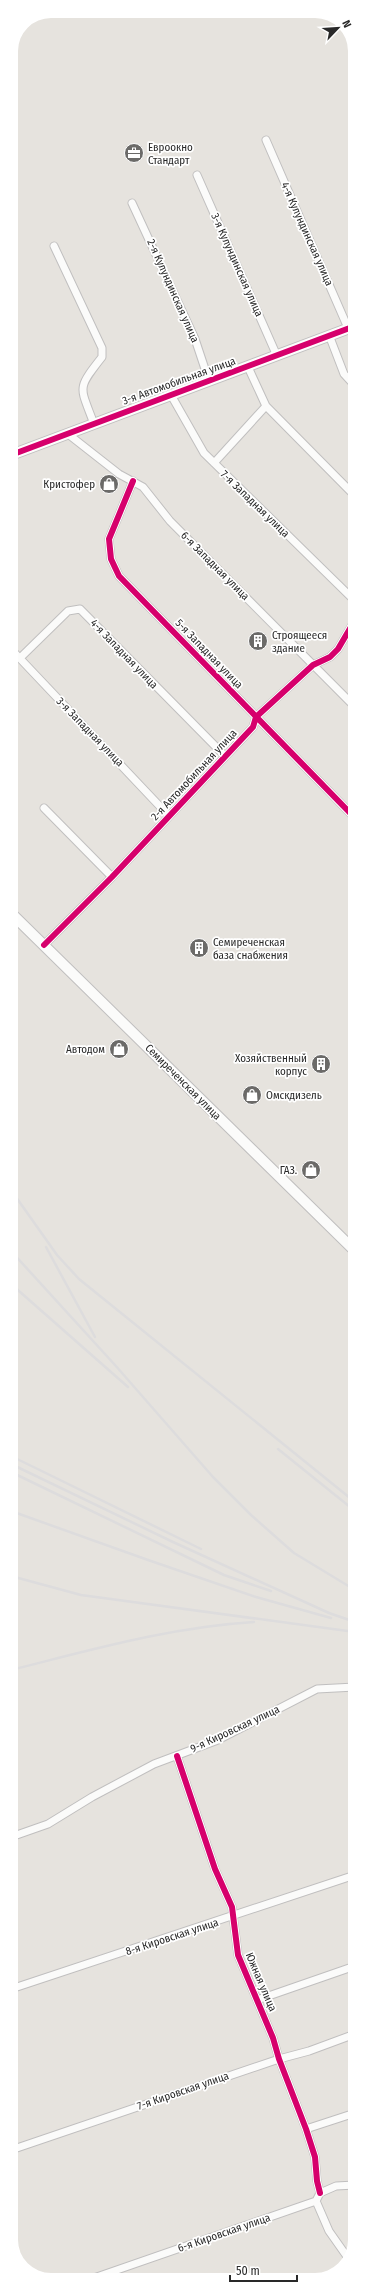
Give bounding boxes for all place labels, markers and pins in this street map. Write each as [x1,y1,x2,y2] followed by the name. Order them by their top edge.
[148,141,193,167] place label: Евроокно Стандарт
[123,142,145,164] office icon: Евроокно Стандарт
[98,473,120,495] shop icon: Кристофер
[43,478,95,491] place label: Кристофер
[272,629,327,655] place label: Строящееся здание
[247,630,269,652] building icon: Строящееся здание
[213,936,288,962] place label: Семиреченская база снабжения
[188,937,210,959] building icon: Семиреченская база снабжения
[108,1038,130,1060] shop icon: Автодом
[66,1043,105,1056] place label: Автодом
[235,1052,307,1078] place label: Хозяйственный корпус
[310,1053,332,1075] building icon: Хозяйственный корпус
[241,1084,263,1106] shop icon: Омскдизель
[266,1089,322,1102] place label: Омскдизель
[300,1159,322,1181] shop icon: ГАЗ.
[280,1164,297,1177] place label: ГАЗ.

